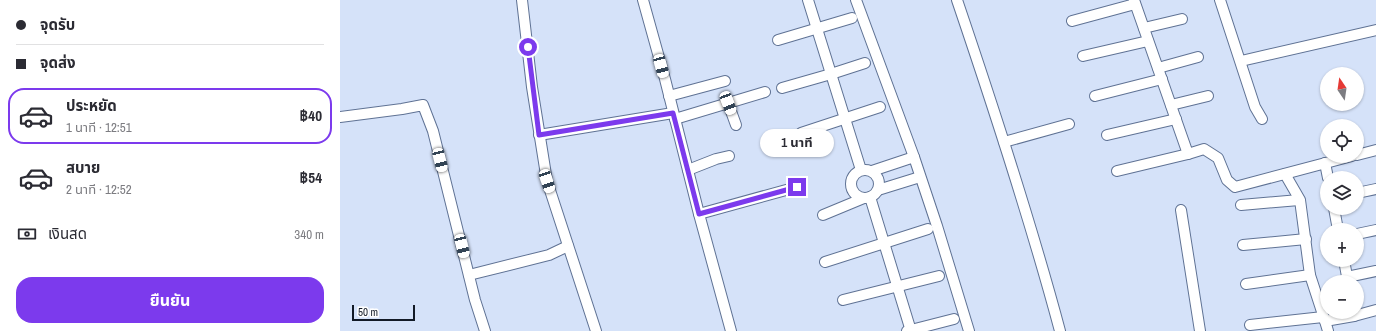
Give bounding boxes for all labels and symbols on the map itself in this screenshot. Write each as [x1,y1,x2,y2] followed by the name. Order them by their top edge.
[519,38,537,56] route start
[652,53,670,79] car
[1320,67,1364,111] north arrow
[718,90,738,116] car
[760,129,834,157] callout: 1 นาที
[431,147,449,173] car
[538,168,556,194] car
[788,178,806,196] route end
[453,233,471,259] car
[352,303,415,322] scale bar

